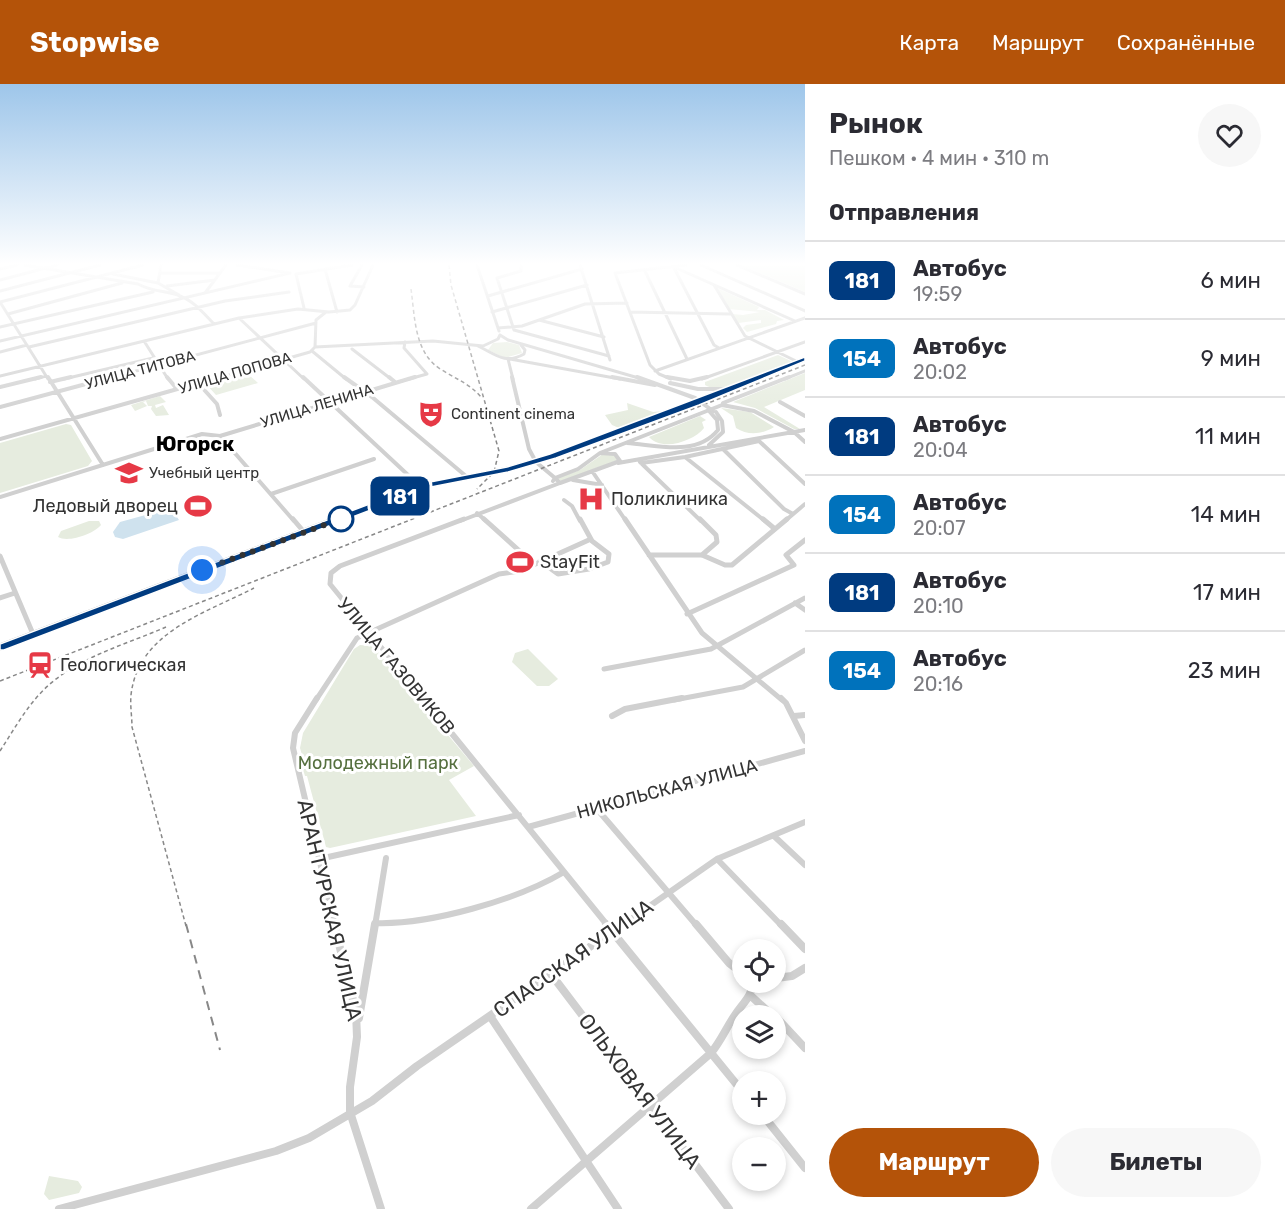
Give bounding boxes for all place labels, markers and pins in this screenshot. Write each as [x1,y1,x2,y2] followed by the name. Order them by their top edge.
[416,399,446,429] theatre icon: Continent cinema
[451,405,575,423] place label: Continent cinema
[114,458,144,488] school or university icon: Учебный центр
[149,464,259,482] place label: Учебный центр
[576,484,606,514] hospital icon: Поликлиника
[611,488,728,510] place label: Поликлиника
[183,491,213,521] sports icon: Ледовый дворец
[33,495,178,517] place label: Ледовый дворец
[328,506,354,532] unlabelled marker
[505,547,535,577] sports icon: StayFit
[540,551,600,573] place label: StayFit
[25,650,55,680] station icon: Геологическая
[60,654,186,676] place label: Геологическая

